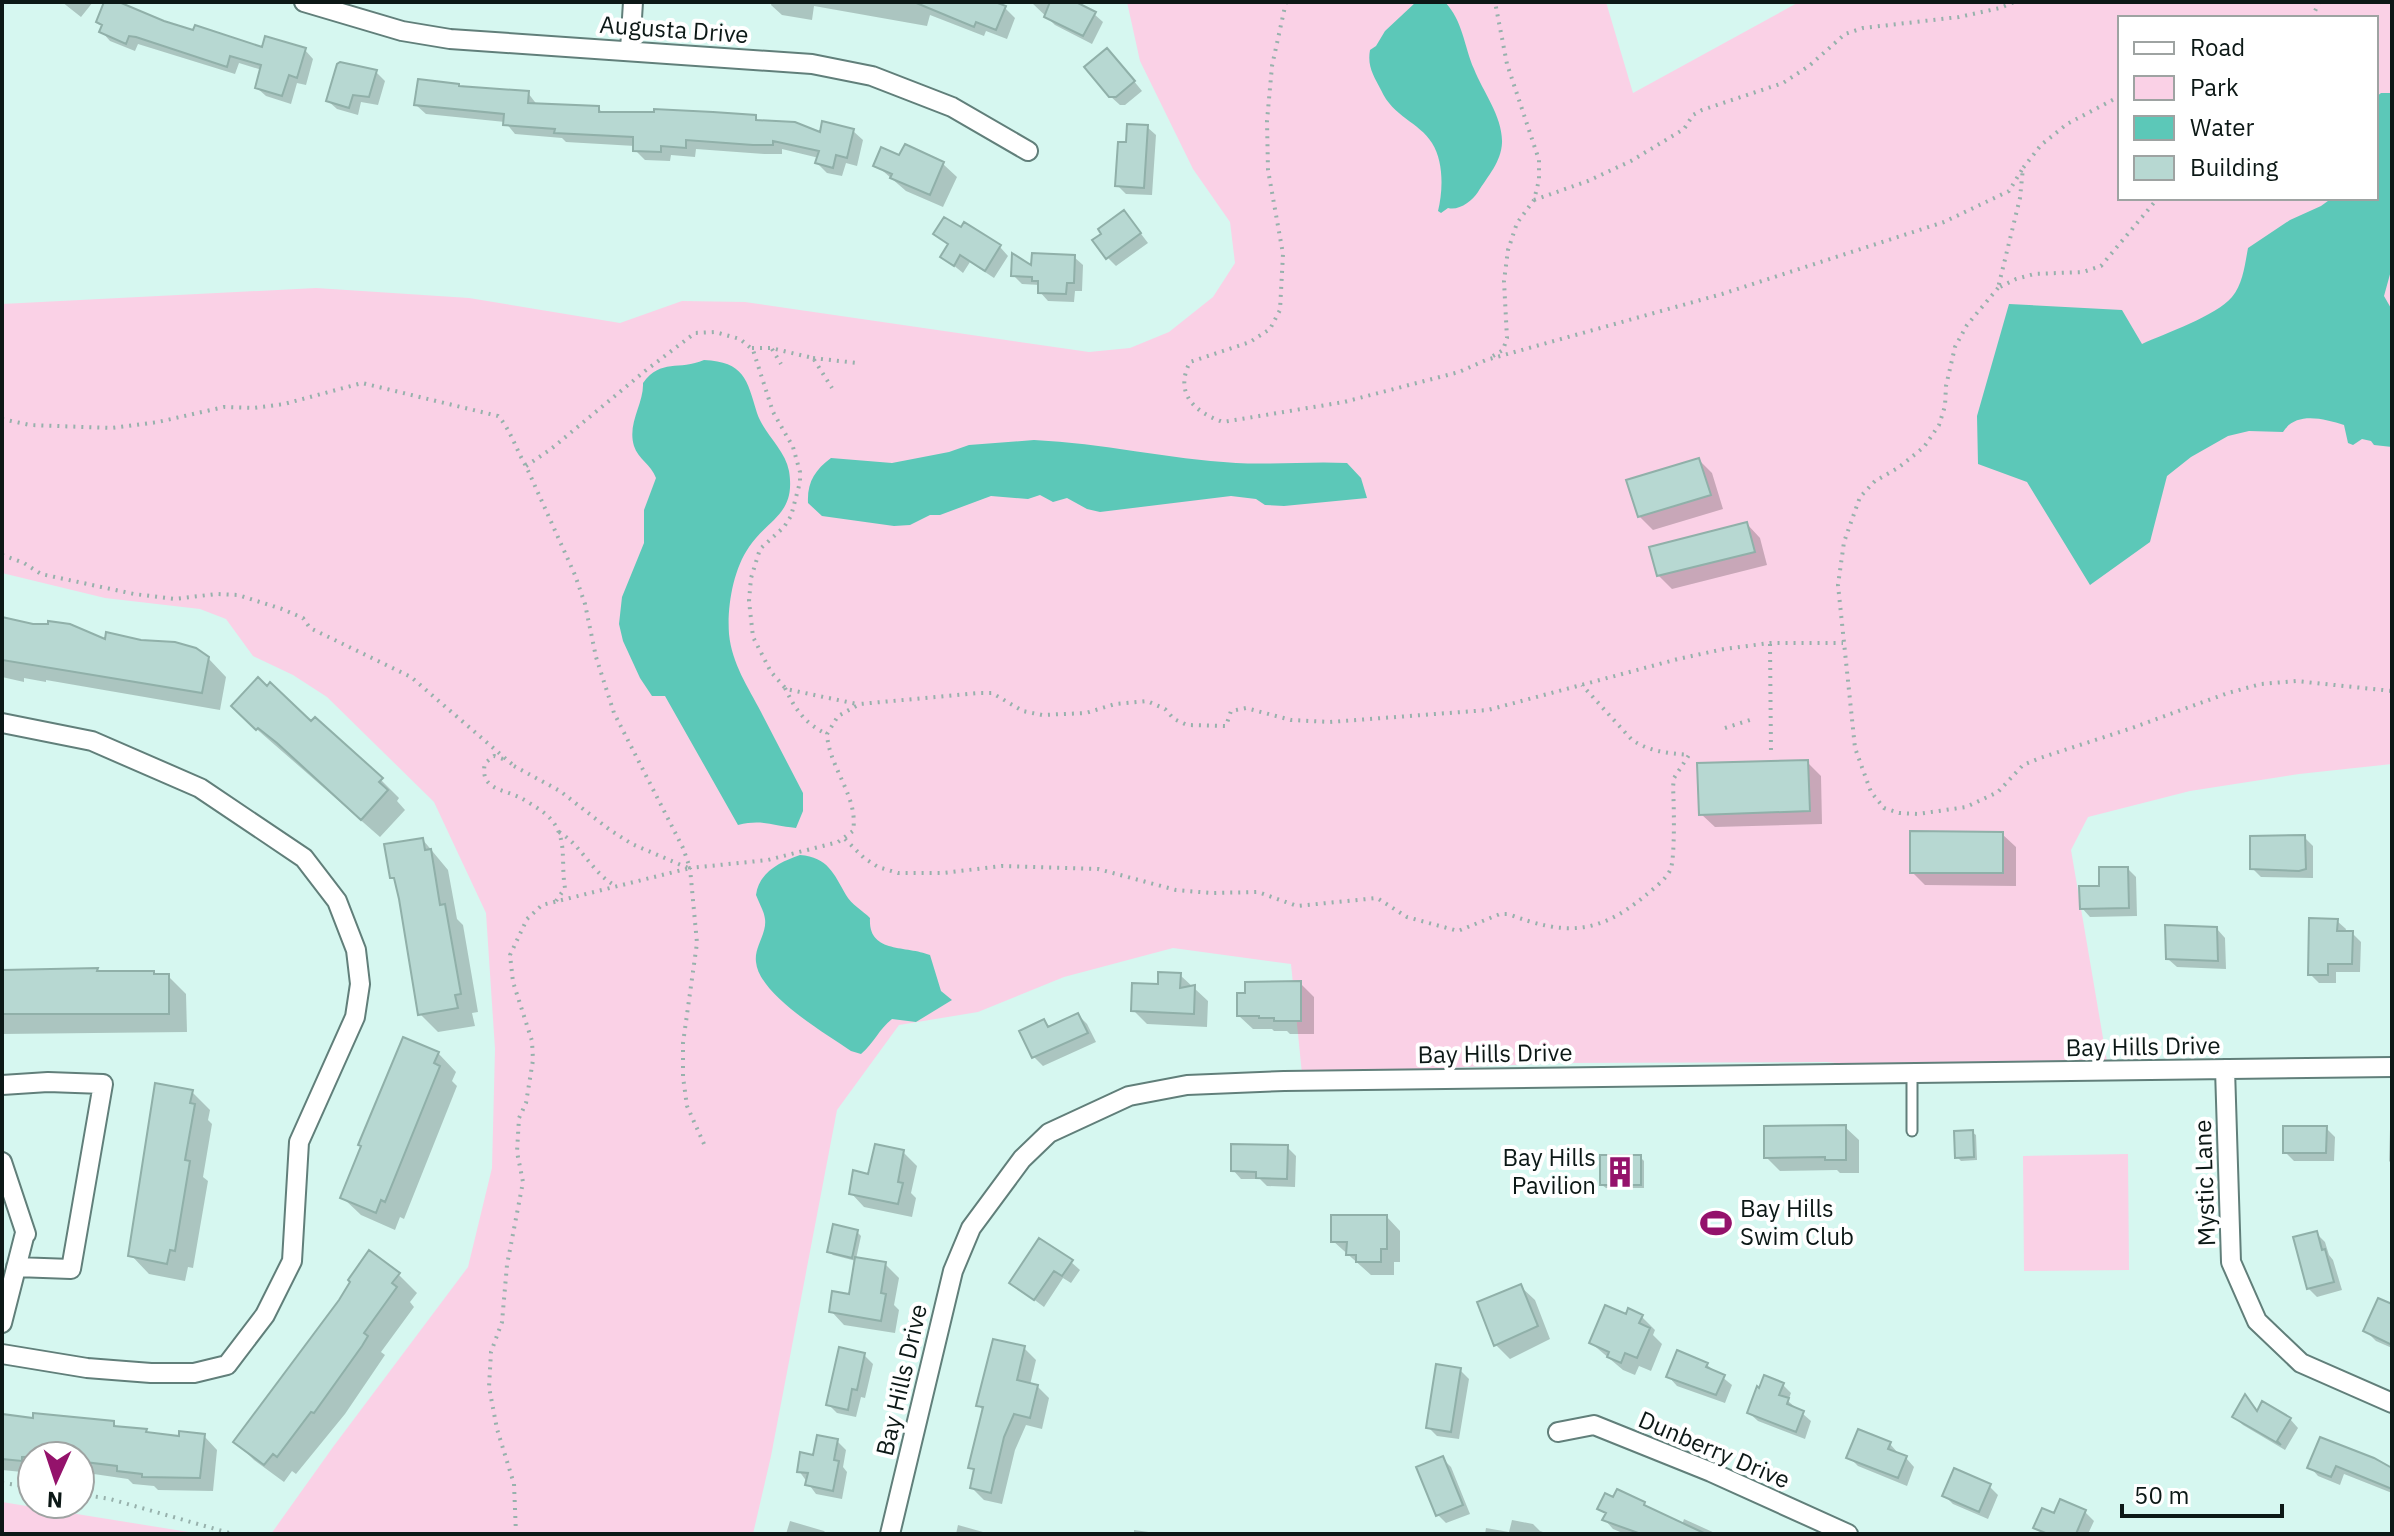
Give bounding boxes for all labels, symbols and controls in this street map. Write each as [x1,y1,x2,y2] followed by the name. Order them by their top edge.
[598,8,750,50] street label: Augusta Drive
[2118,16,2378,200] legend
[2190,31,2245,63] text: Road
[2190,71,2239,103] text: Park
[2190,111,2254,143] text: Water
[2190,151,2278,183] text: Building
[2065,1029,2221,1063] street label: Bay Hills Drive
[1417,1036,1573,1070] street label: Bay Hills Drive
[2186,1119,2222,1247] street label: Mystic Lane
[1502,1141,1596,1201] place label: Bay Hills Pavilion
[1603,1155,1637,1189] building icon: Bay Hills Pavilion
[1740,1192,1854,1252] place label: Bay Hills Swim Club
[1699,1206,1733,1240] sports icon: Bay Hills Swim Club
[868,1301,934,1459] street label: Bay Hills Drive
[1634,1403,1795,1495] street label: Dunberry Drive
[16,1440,96,1520] north arrow
[2122,1468,2282,1518] scale bar
[2134,1479,2189,1511] text: 50 m
[46,1486,64,1515] text: N

